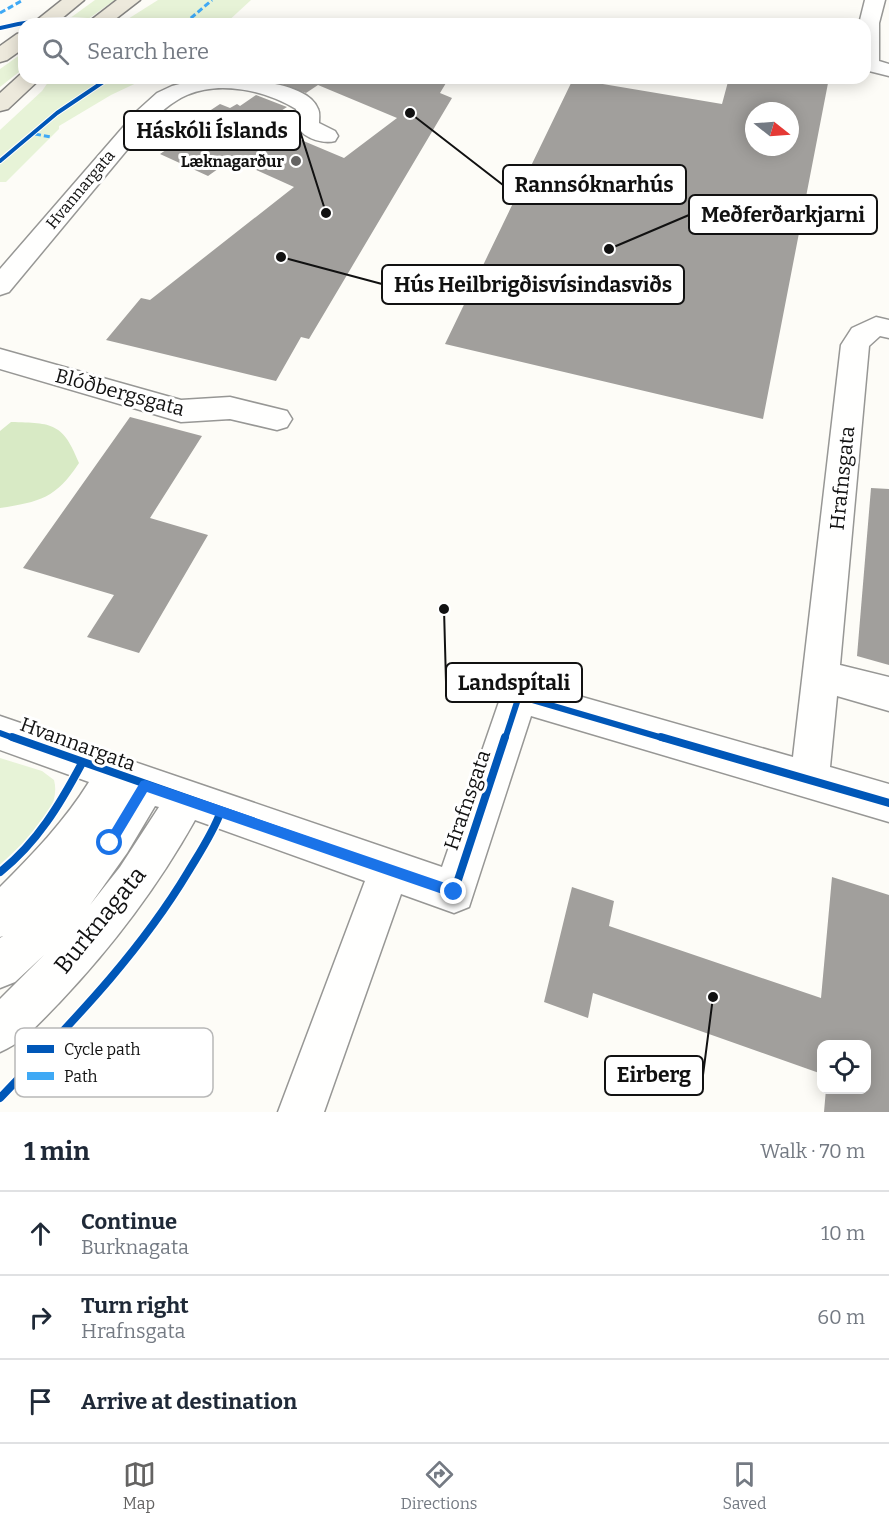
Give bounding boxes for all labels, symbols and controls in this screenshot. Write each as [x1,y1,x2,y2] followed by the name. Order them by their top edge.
[18,18,871,84] search box
[39,35,72,68] icon: search
[87,38,209,65] text: Search here
[745,102,799,156] north arrow
[124,111,300,150] callout: Háskóli Íslands
[136,117,288,144] text: Háskóli Íslands
[42,146,119,233] street label: Hvannargata
[181,152,284,171] place label: Læknagarður
[289,154,303,168] marker: Læknagarður
[503,165,686,204] callout: Rannsóknarhús
[514,172,674,198] text: Rannsóknarhús
[689,195,877,234] callout: Meðferðarkjarni
[701,202,865,228] text: Meðferðarkjarni
[382,265,684,304] callout: Hús Heilbrigðisvísindasviðs
[394,272,672,298] text: Hús Heilbrigðisvísindasviðs
[53,363,187,421] street label: Blóðbergsgata
[825,425,859,531] street label: Hrafnsgata
[446,663,582,702] callout: Landspítali
[458,670,571,696] text: Landspítali
[17,712,139,776] street label: Hvannargata
[439,747,495,853] street label: Hrafnsgata
[96,829,122,855] route start
[48,861,152,979] street label: Burknagata
[440,878,466,904] route end
[15,1028,213,1097] legend
[64,1040,140,1059] text: Cycle path
[817,1040,871,1094] map controls
[817,1040,871,1094] button: locate
[605,1056,703,1095] callout: Eirberg
[617,1062,691,1088] text: Eirberg
[64,1067,98,1086] text: Path
[24,1136,90,1167] text: 1 min
[760,1139,865,1163] text: Walk · 70 m
[81,1208,177,1235] text: Continue
[24,1217,57,1250] icon: ahead
[821,1221,865,1245] text: 10 m
[81,1235,189,1259] text: Burknagata
[81,1292,189,1319] text: Turn right
[24,1301,57,1334] icon: right
[817,1305,865,1329] text: 60 m
[81,1319,185,1343] text: Hrafnsgata
[24,1385,57,1418] icon: arrive
[81,1388,297,1415] text: Arrive at destination
[123,1458,156,1513] tab: Map
[401,1458,478,1513] tab: Directions
[723,1458,766,1513] tab: Saved

